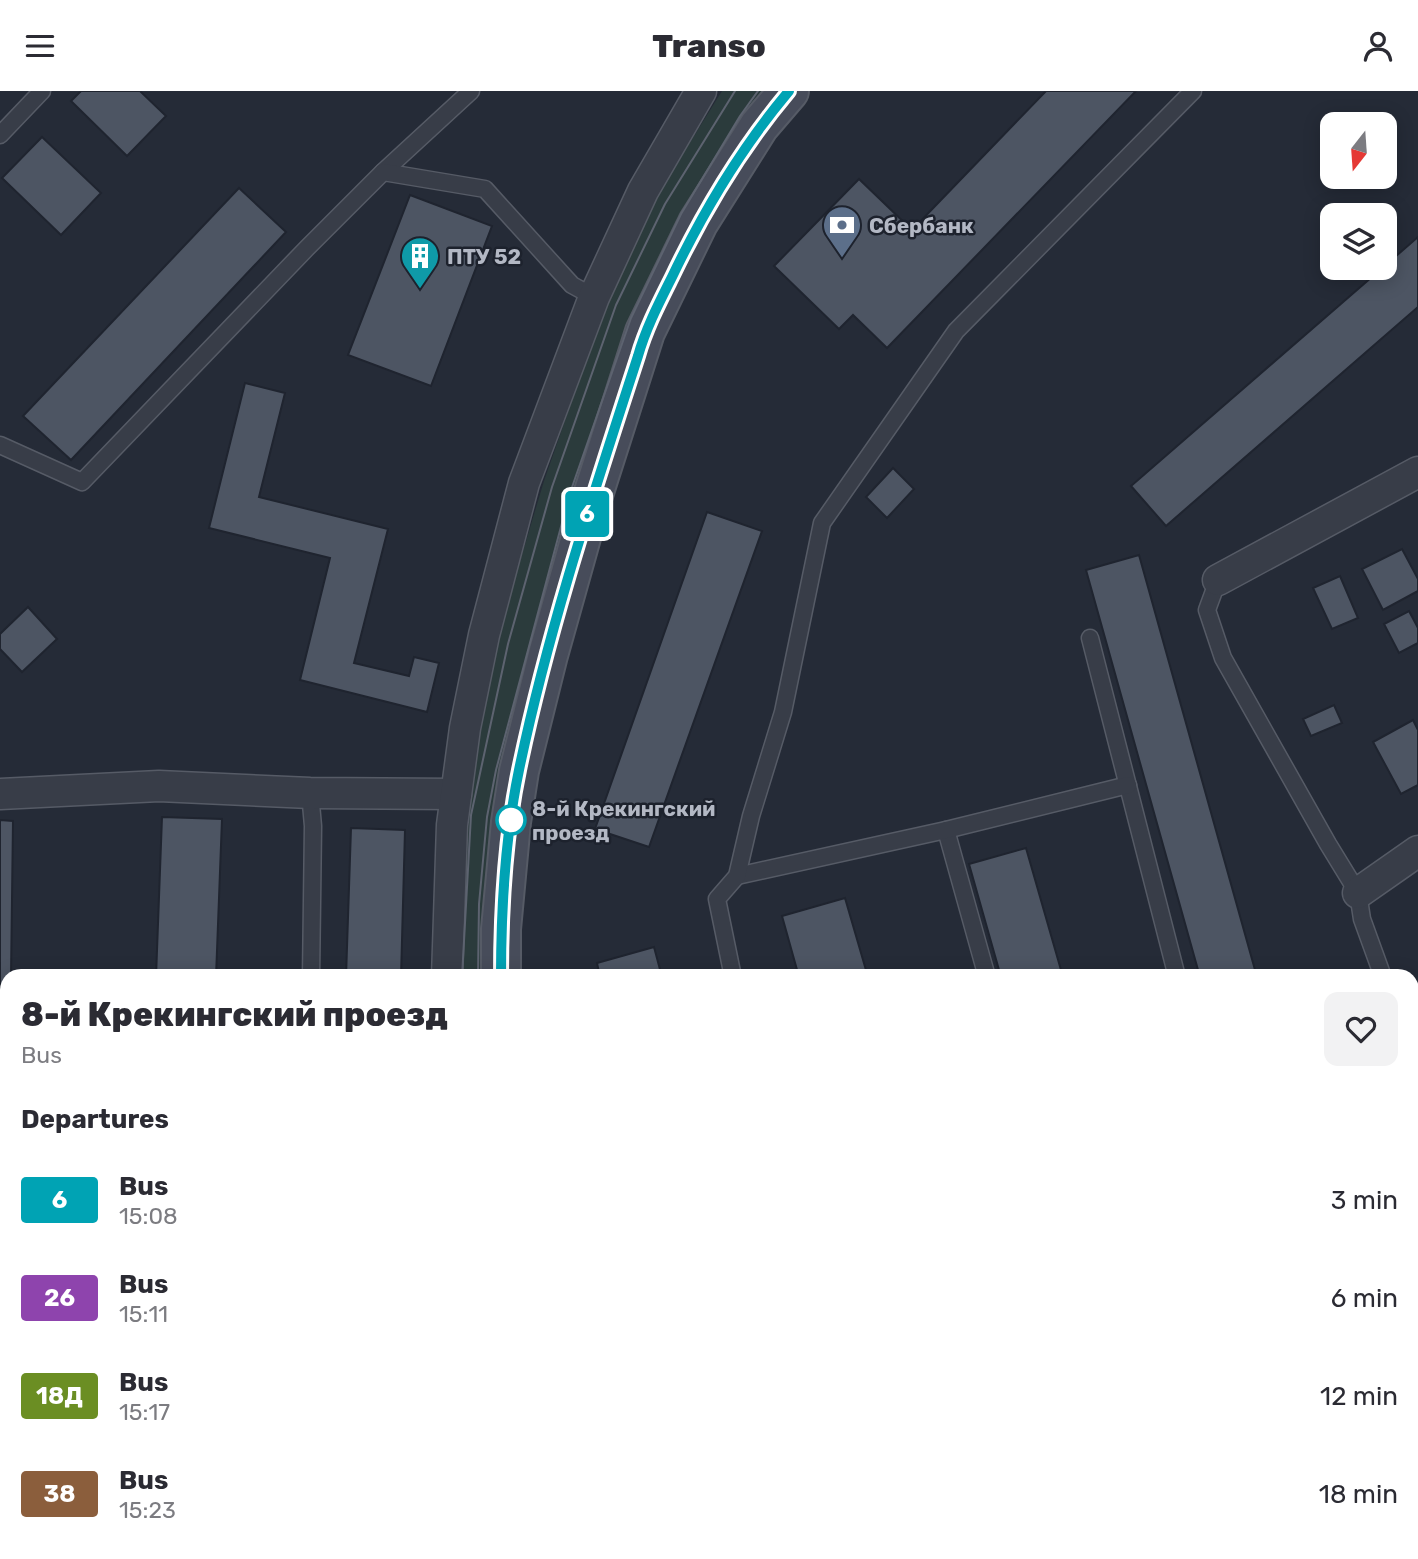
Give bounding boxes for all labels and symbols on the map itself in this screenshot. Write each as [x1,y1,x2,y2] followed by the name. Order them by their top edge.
[1320,112,1396,189] north arrow
[821,204,863,259] bank icon: Сбербанк
[869,213,974,238] place label: Сбербанк
[399,235,441,290] building icon: ПТУ 52
[447,244,521,269] place label: ПТУ 52
[564,491,610,537] line badge: 6
[532,796,715,845] place label: 8-й Крекингский проезд
[496,805,526,835] marker: 8-й Крекингский проезд

